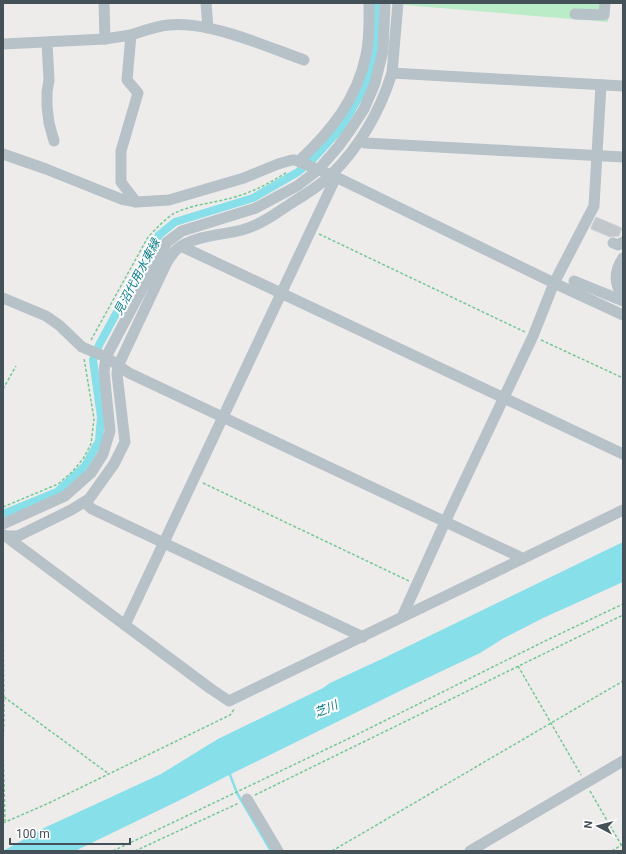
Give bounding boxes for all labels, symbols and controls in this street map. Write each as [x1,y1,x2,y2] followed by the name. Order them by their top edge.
[111,235,164,317] water label: 見沼代用水東縁
[312,697,342,720] water label: 芝川
[578,806,618,846] north arrow
[10,820,130,846] scale bar
[582,820,596,829] text: N
[16,827,50,841] text: 100 m

